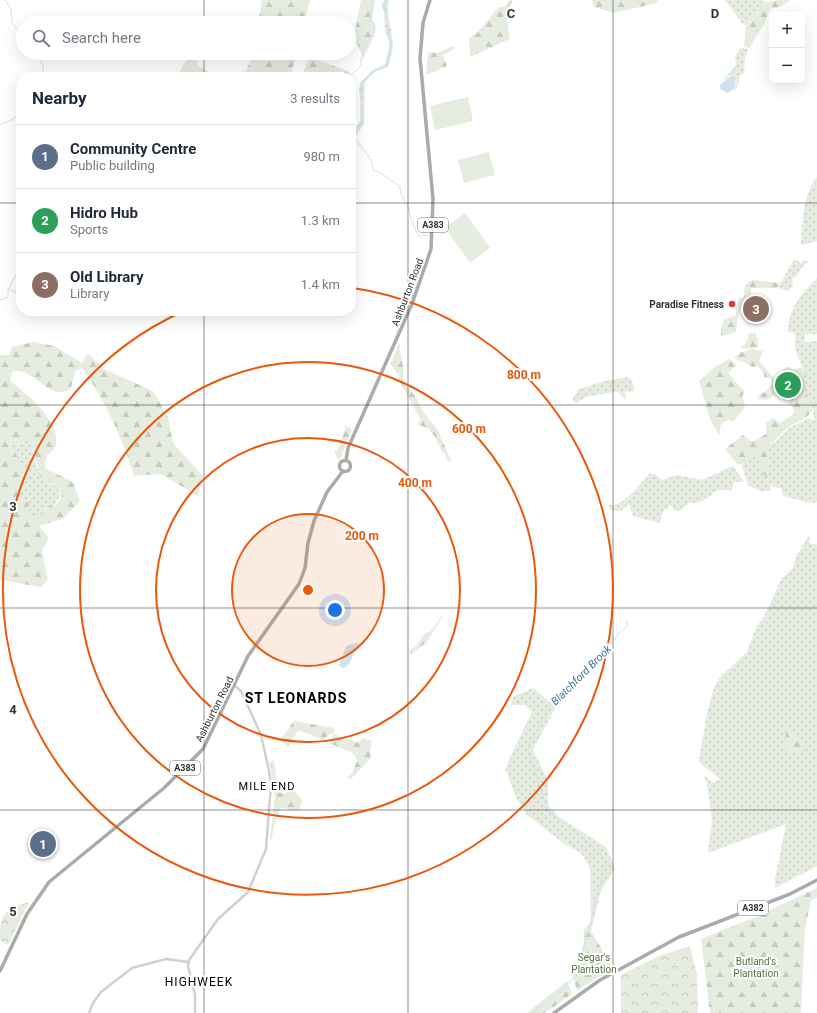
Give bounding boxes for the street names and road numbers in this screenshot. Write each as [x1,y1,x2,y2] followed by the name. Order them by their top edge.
[418,218,448,232] road number: A383
[389,257,425,328] street label: Ashburton Road
[193,675,236,744] street label: Ashburton Road
[170,761,200,775] road number: A383
[738,901,768,915] road number: A382

